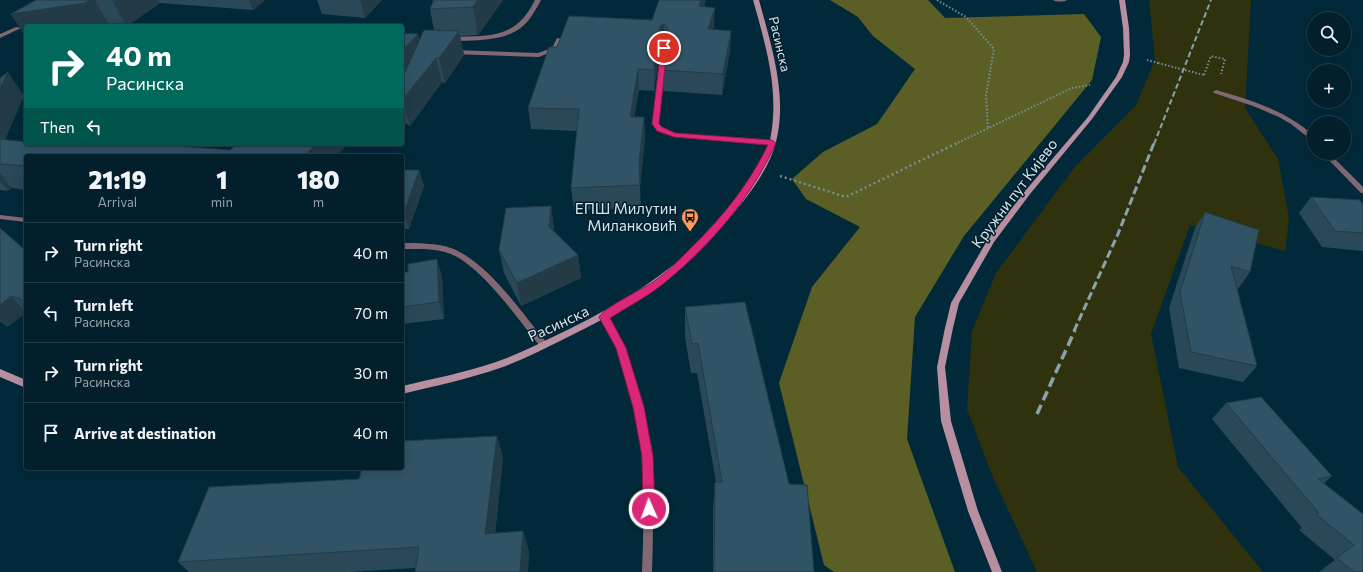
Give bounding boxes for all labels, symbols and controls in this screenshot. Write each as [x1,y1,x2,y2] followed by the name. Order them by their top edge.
[1307,12,1351,160] map controls
[1307,12,1351,56] button: search
[766,15,794,73] street label: Расинска
[647,31,681,65] pin
[653,37,675,59] icon: arrive
[106,38,172,72] text: 40 m
[40,40,92,92] icon: right
[1307,64,1351,108] button: +
[106,72,184,94] text: Расинска
[83,116,105,138] icon: left
[1307,116,1351,160] button: −
[40,118,75,136] text: Then
[967,135,1061,251] street label: Кружни пут Кијево
[88,165,146,194] text: 21:19
[216,165,227,194] text: 1
[297,165,340,194] text: 180
[98,194,137,210] text: Arrival
[211,194,233,210] text: min
[313,194,324,210] text: m
[575,199,677,234] place label: ЕПШ Милутин Миланковић
[680,207,700,232] bus stop icon: ЕПШ Милутин Миланковић
[74,236,143,254] text: Turn right
[40,242,62,264] icon: right
[353,244,388,262] text: 40 m
[74,254,130,270] text: Расинска
[74,296,133,314] text: Turn left
[525,301,591,345] street label: Расинска
[40,302,62,324] icon: left
[354,304,388,322] text: 70 m
[74,314,130,330] text: Расинска
[74,356,143,374] text: Turn right
[40,362,62,384] icon: right
[354,364,388,382] text: 30 m
[74,374,130,390] text: Расинска
[40,422,62,444] icon: arrive
[74,424,216,442] text: Arrive at destination
[353,424,388,442] text: 40 m
[628,488,670,530] position arrow

